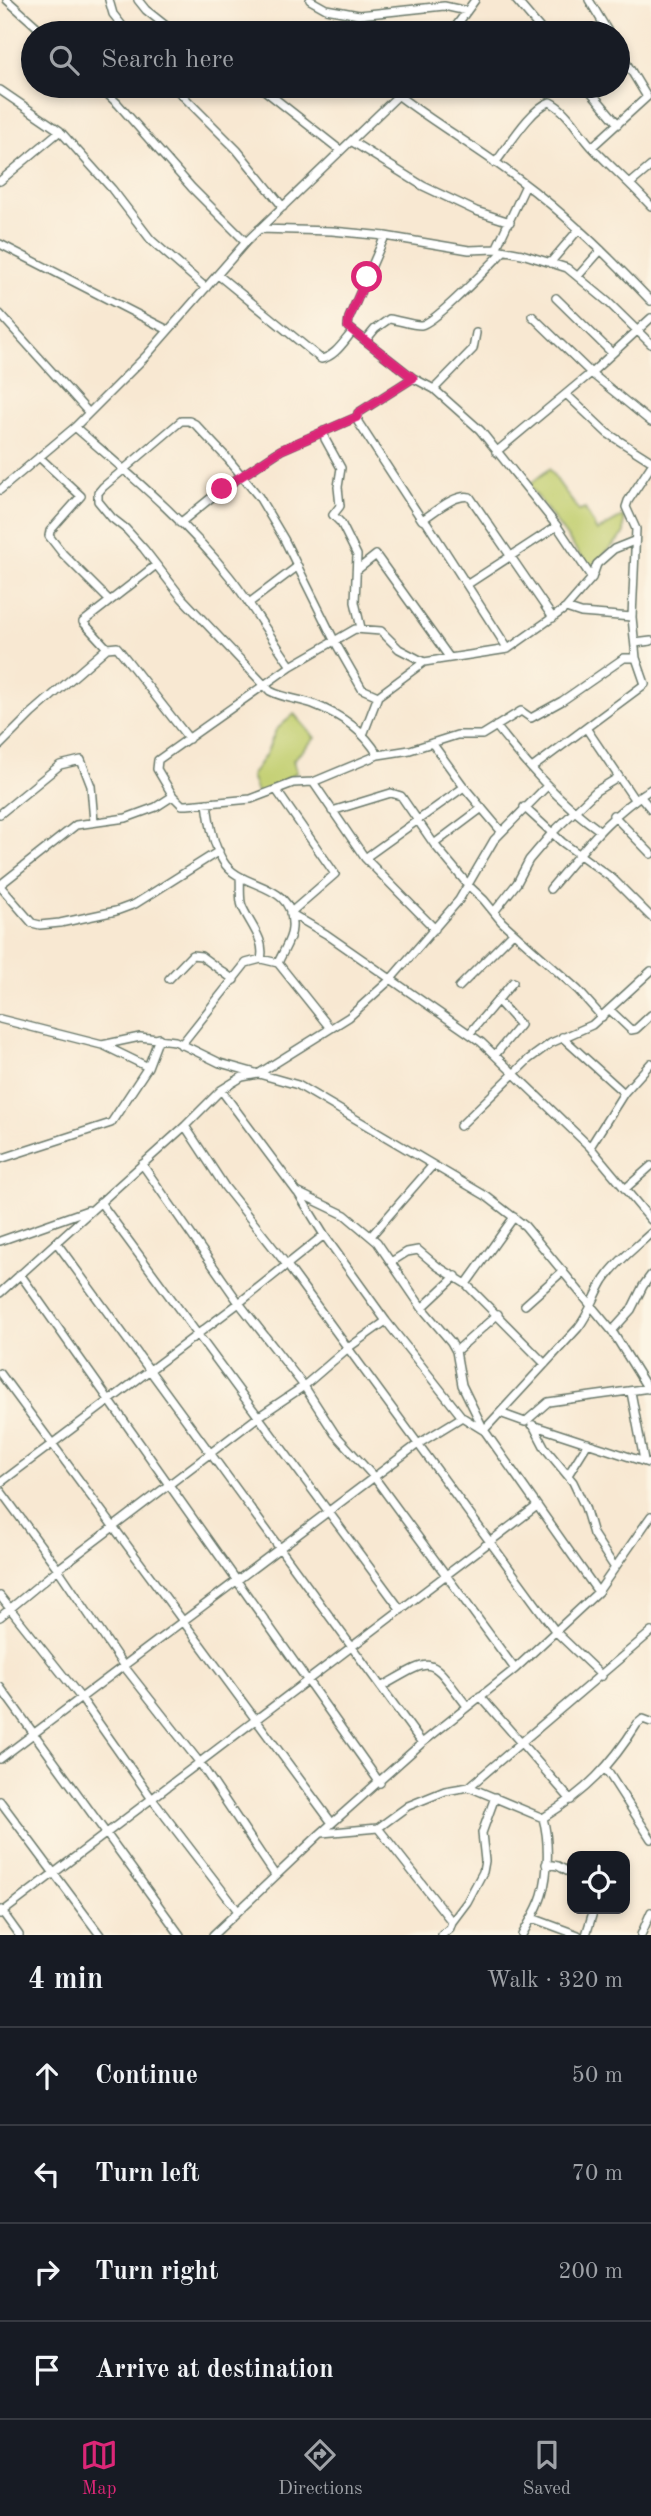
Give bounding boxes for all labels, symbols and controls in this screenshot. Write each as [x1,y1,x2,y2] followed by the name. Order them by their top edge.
[21,21,630,98] search box
[45,41,83,79] icon: search
[101,47,234,73] text: Search here
[351,261,382,292] route start
[206,473,237,504] route end
[567,1851,630,1914] map controls
[567,1851,630,1914] button: locate
[28,1965,103,1995] text: 4 min
[487,1969,623,1992] text: Walk · 320 m
[28,2057,66,2095] icon: ahead
[95,2063,198,2089] text: Continue
[572,2064,623,2087] text: 50 m
[28,2155,66,2193] icon: left
[95,2161,200,2187] text: Turn left
[572,2162,623,2185] text: 70 m
[28,2253,66,2291] icon: right
[95,2259,218,2285] text: Turn right
[558,2260,623,2283] text: 200 m
[28,2351,66,2389] icon: arrive
[95,2357,334,2383] text: Arrive at destination
[80,2436,118,2501] tab: Map
[278,2436,363,2501] tab: Directions
[523,2436,571,2501] tab: Saved

